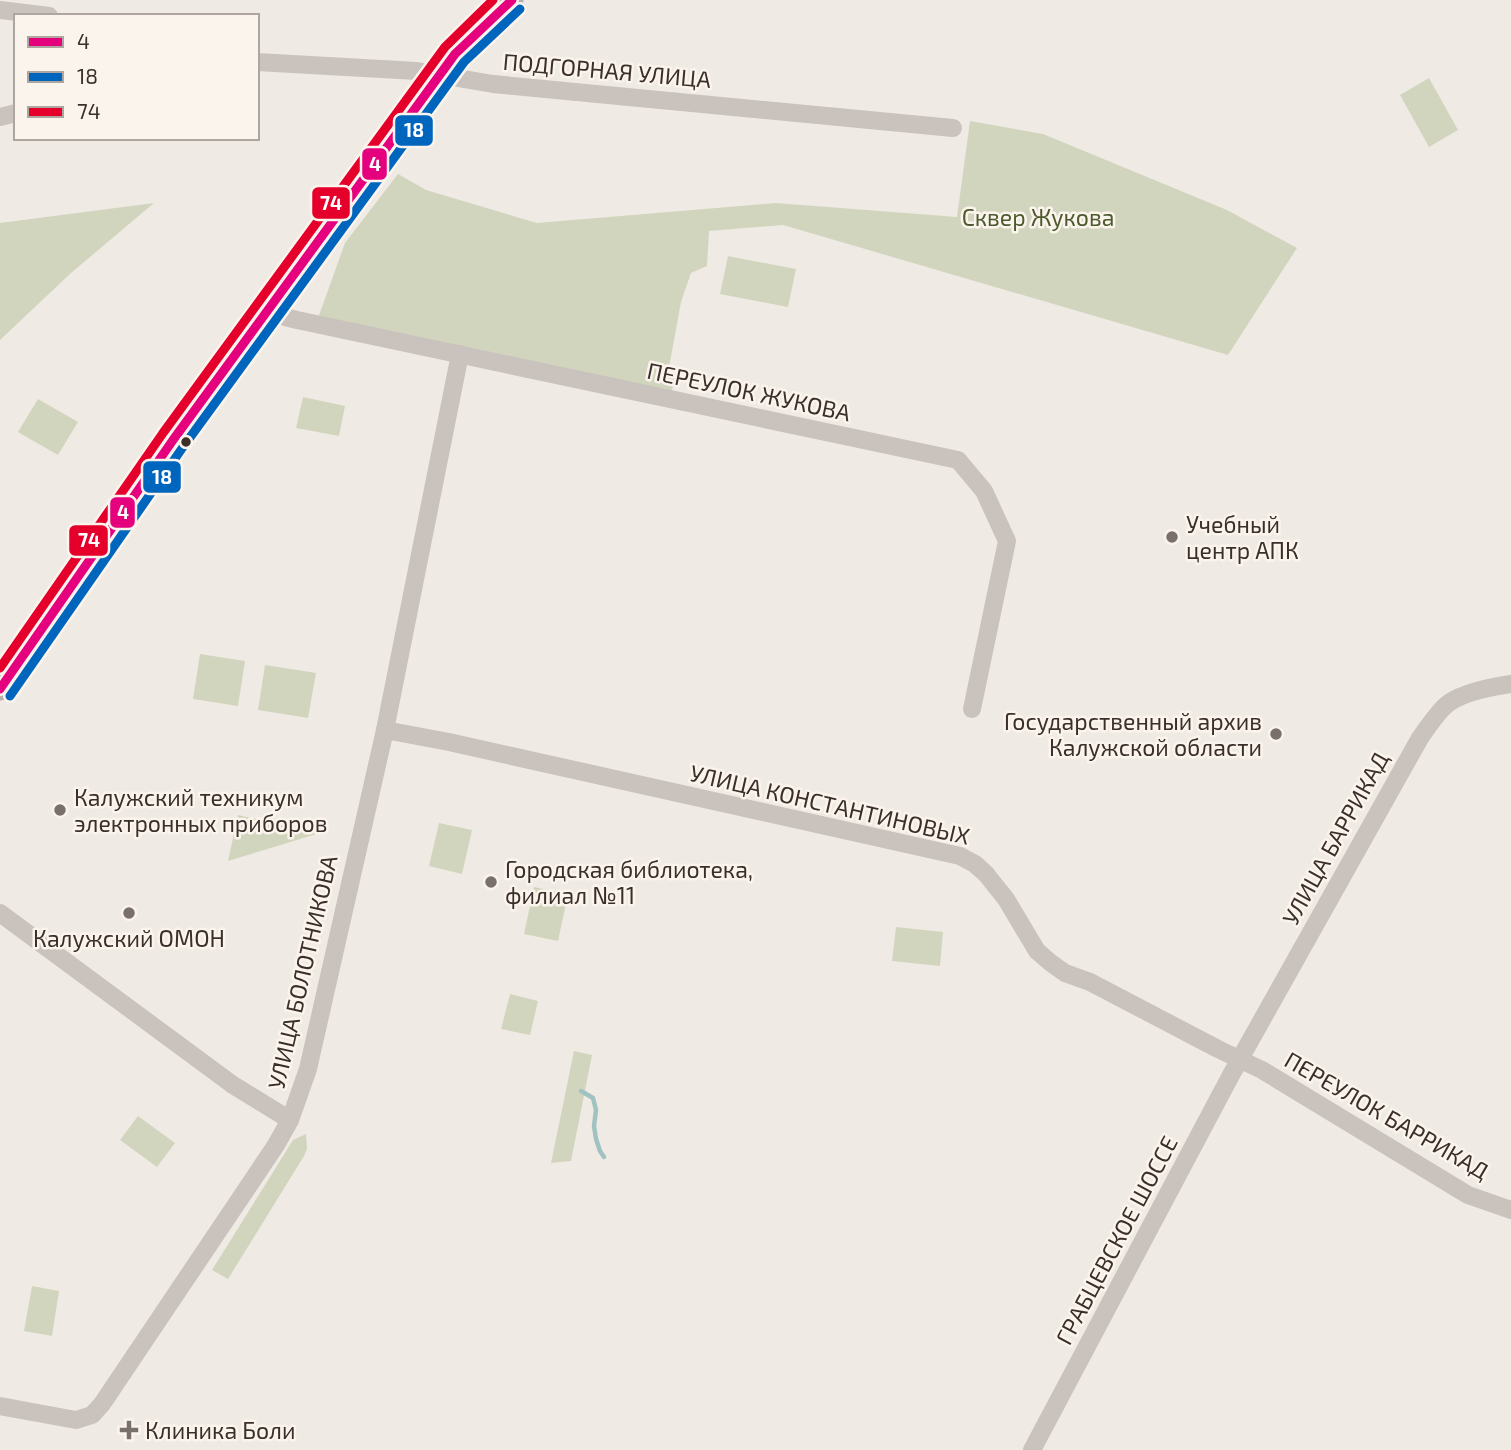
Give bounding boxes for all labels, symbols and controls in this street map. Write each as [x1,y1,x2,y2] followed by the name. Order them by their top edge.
[14,14,259,140] legend
[77,28,90,53] text: 4
[502,47,713,93] street label: ПОДГОРНАЯ УЛИЦА
[77,63,98,88] text: 18
[77,98,101,123] text: 74
[394,114,434,147] line badge: 18
[404,118,424,141] text: 18
[361,147,388,181] line badge: 4
[369,152,381,175] text: 4
[311,186,351,220] line badge: 74
[320,191,342,214] text: 74
[962,203,1114,232] park label: Сквер Жукова
[645,356,854,426] street label: ПЕРЕУЛОК ЖУКОВА
[179,435,193,449] unlabelled marker
[142,460,182,494] line badge: 18
[152,465,172,488] text: 18
[109,496,136,529] line badge: 4
[117,500,129,523] text: 4
[1186,510,1299,564] place label: Учебный центр АПК
[68,524,109,557] line badge: 74
[78,528,100,551] text: 74
[1164,529,1180,545] marker: Учебный центр АПК
[1004,707,1262,762] place label: Государственный архив Калужской области
[1268,726,1284,742] marker: Государственный архив Калужской области
[1276,747,1394,929] street label: УЛИЦА БАРРИКАД
[687,758,973,850] street label: УЛИЦА КОНСТАНТИНОВЫХ
[74,783,327,837] place label: Калужский техникум электронных приборов
[52,802,68,818] marker: Калужский техникум электронных приборов
[261,852,343,1092] street label: УЛИЦА БОЛОТНИКОВА
[505,855,753,909] place label: Городская библиотека, филиал №11
[483,874,499,890] marker: Городская библиотека, филиал №11
[121,905,137,921] marker: Калужский ОМОН
[33,924,225,953] place label: Калужский ОМОН
[1280,1045,1494,1185] street label: ПЕРЕУЛОК БАРРИКАД
[1049,1131,1183,1349] street label: ГРАБЦЕВСКОЕ ШОССЕ
[145,1416,295,1444] place label: Клиника Боли
[119,1420,139,1440] marker: Клиника Боли

